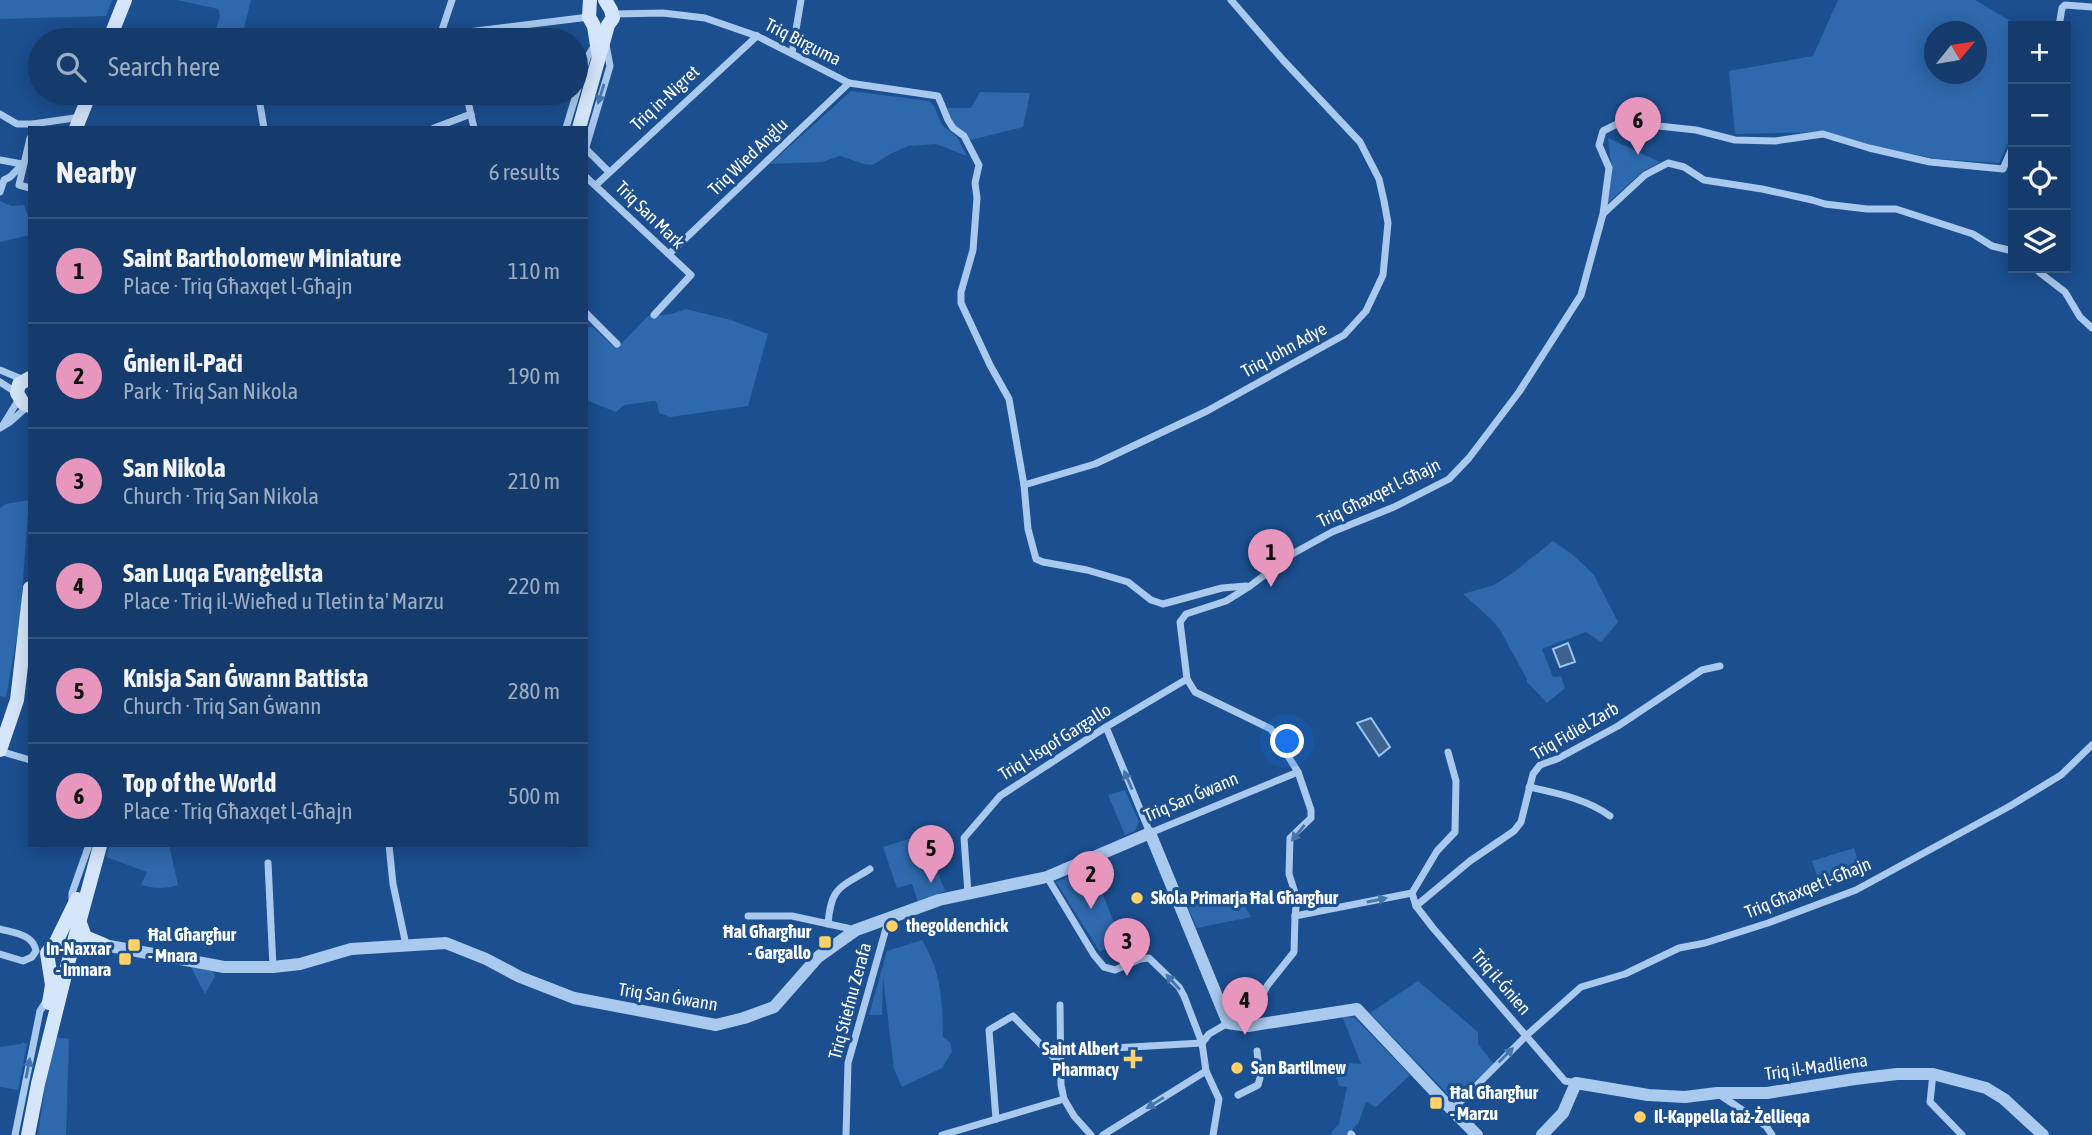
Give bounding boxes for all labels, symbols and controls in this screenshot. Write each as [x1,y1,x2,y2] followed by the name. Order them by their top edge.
[762,13,845,70] street label: Triq Birguma
[1924,21,1987,84] north arrow
[2008,21,2071,273] map controls
[2008,21,2071,84] button: +
[28,28,588,105] search box
[52,48,90,86] icon: search
[108,52,220,82] text: Search here
[626,61,703,135] street label: Triq in-Nigret
[596,84,606,105] one-way arrow
[2008,84,2071,147] button: −
[1615,97,1661,155] pin: 6
[704,114,792,200] street label: Triq Wied Anġlu
[2008,147,2071,210] button: locate
[56,155,136,189] text: Nearby
[489,159,560,185] text: 6 results
[611,177,689,253] street label: Triq San Mark
[2008,210,2071,273] button: layers
[123,243,402,273] text: Saint Bartholomew Miniature
[74,258,84,284] text: 1
[508,258,560,284] text: 110 m
[123,273,353,299] text: Place · Triq Għaxqet l-Għajn
[1237,318,1330,382] street label: Triq John Adye
[123,348,243,378] text: Ġnien il-Paċi
[74,363,84,389] text: 2
[508,363,560,389] text: 190 m
[123,378,298,404] text: Park · Triq San Nikola
[123,453,226,483] text: San Nikola
[1314,454,1444,531] street label: Triq Għaxqet l-Għajn
[74,468,84,494] text: 3
[508,468,560,494] text: 210 m
[123,483,319,509] text: Church · Triq San Nikola
[1248,529,1294,587] pin: 1
[123,558,323,588] text: San Luqa Evanġelista
[74,573,84,599] text: 4
[508,573,560,599] text: 220 m
[123,588,444,614] text: Place · Triq il-Wieħed u Tletin ta' Marzu
[123,663,368,693] text: Knisja San Ġwann Battista
[74,678,84,704] text: 5
[508,678,560,704] text: 280 m
[123,693,322,719] text: Church · Triq San Ġwann
[1527,697,1622,764] street label: Triq Fidiel Zarb
[995,699,1115,784] street label: Triq l-Isqof Gargallo
[1270,724,1304,758] your location
[1141,767,1241,826] street label: Triq San Ġwann
[123,768,276,798] text: Top of the World
[1123,769,1134,790] one-way arrow
[74,783,84,809] text: 6
[508,783,560,809] text: 500 m
[123,798,353,824] text: Place · Triq Għaxqet l-Għajn
[1290,823,1305,841] one-way arrow
[908,825,954,883] pin: 5
[1068,851,1114,909] pin: 2
[1742,853,1874,922] street label: Triq Għaxqet l-Għajn
[1151,887,1339,908] place label: Skola Primarja Ħal Għargħur
[1129,890,1145,906] marker: Skola Primarja Ħal Għargħur
[1366,894,1388,905] one-way arrow
[905,915,1009,936] place label: thegoldenchick
[884,918,900,934] marker: thegoldenchick
[1104,918,1150,976] pin: 3
[722,921,812,963] place label: Ħal Għargħur - Gargallo
[147,924,237,966] place label: Ħal Għargħur - Mnara
[817,934,833,950] marker: Ħal Għargħur - Gargallo
[126,937,142,953] marker: Ħal Għargħur - Mnara
[46,938,112,980] place label: In-Naxxar - Imnara
[824,940,875,1062] street label: Triq Stiefnu Zerafa
[1467,945,1536,1019] street label: Triq il-Ġnien
[117,951,133,967] marker: In-Naxxar - Imnara
[1165,973,1181,991] one-way arrow
[1222,977,1268,1035] pin: 4
[617,978,719,1015] street label: Triq San Ġwann
[1042,1038,1120,1080] place label: Saint Albert Pharmacy
[1498,1047,1514,1064] one-way arrow
[1763,1049,1869,1084] street label: Triq il-Madliena
[1125,1051,1141,1067] marker: Saint Albert Pharmacy
[23,1057,34,1079] one-way arrow
[1251,1057,1346,1078] place label: San Bartilmew
[1229,1060,1245,1076] marker: San Bartilmew
[1449,1082,1539,1124] place label: Ħal Għargħur - Marzu
[1428,1095,1444,1111] marker: Ħal Għargħur - Marzu
[1145,1097,1164,1110] one-way arrow
[1654,1106,1810,1127] place label: Il-Kappella taż-Żellieqa
[1632,1109,1648,1125] marker: Il-Kappella taż-Żellieqa

